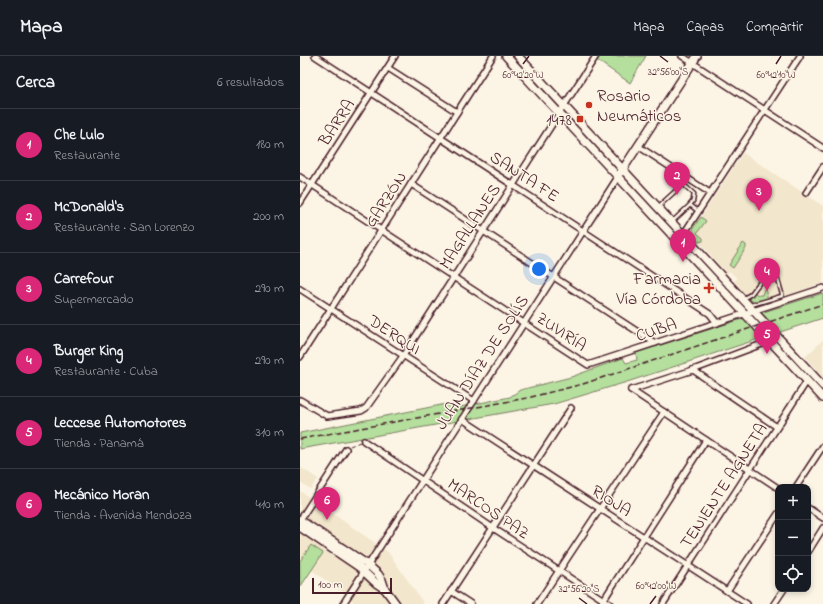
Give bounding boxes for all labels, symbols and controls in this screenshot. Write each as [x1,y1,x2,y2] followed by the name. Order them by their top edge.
[20,14,62,41] text: Mapa
[633,17,665,38] text: Mapa
[687,17,724,38] text: Capas
[746,17,803,38] text: Compartir
[648,65,689,80] text: 32°56'00"S
[503,68,544,83] text: 60°42'20"W
[756,68,796,83] text: 60°42'10"W
[16,70,55,95] text: Cerca
[217,73,284,92] text: 6 resultados
[597,84,681,129] place label: Rosario Neumáticos
[312,95,362,152] street label: BARRA
[584,100,594,110] marker: Rosario Neumáticos
[546,108,572,133] place label: 1478
[575,114,585,124] marker: 1478
[54,124,104,146] text: Che Lulo
[27,135,31,154] text: 1
[256,135,284,154] text: 180 m
[484,145,564,209] street label: SANTA FE
[54,146,120,165] text: Restaurante
[664,162,690,195] pin: 2
[359,167,414,233] street label: GARZÓN
[746,178,772,211] pin: 3
[433,179,507,275] street label: MAGALLANES
[54,196,124,218] text: McDonald's
[26,207,32,226] text: 2
[253,207,284,226] text: 200 m
[54,218,194,237] text: Restaurante · San Lorenzo
[670,229,696,262] pin: 1
[754,258,780,291] pin: 4
[529,259,549,279] your location
[615,267,701,312] place label: Farmacia Vía Córdoba
[54,268,113,290] text: Carrefour
[26,279,32,298] text: 3
[255,279,284,298] text: 290 m
[704,283,714,293] marker: Farmacia Vía Córdoba
[54,290,133,309] text: Supermercado
[429,290,535,435] street label: JUAN DÍAZ DE SOLÍS
[531,306,591,358] street label: ZUVIRÍA
[362,308,425,362] street label: DERQUI
[633,312,680,349] street label: CUBA
[754,321,780,354] pin: 5
[54,340,123,362] text: Burger King
[26,351,32,370] text: 4
[255,351,284,370] text: 290 m
[54,362,158,381] text: Restaurante · Cuba
[54,412,186,434] text: Leccese Automotores
[674,418,774,553] street label: TENIENTE AGNETA
[25,423,33,442] text: 5
[256,423,284,442] text: 310 m
[54,434,143,453] text: Tienda · Panamá
[442,472,534,546] street label: MARCOS PAZ
[586,479,636,524] street label: RIOJA
[54,484,149,506] text: Mecánico Moran
[775,484,811,592] map controls
[775,484,811,520] button: +
[314,487,340,520] pin: 6
[26,495,32,514] text: 6
[256,495,284,514] text: 410 m
[54,506,192,525] text: Tienda · Avenida Mendoza
[775,520,811,556] button: −
[775,556,811,592] button: locate
[312,576,392,595] scale bar
[318,577,342,593] text: 100 m
[636,579,676,594] text: 60°42'00"W
[559,582,600,597] text: 32°56'20"S

